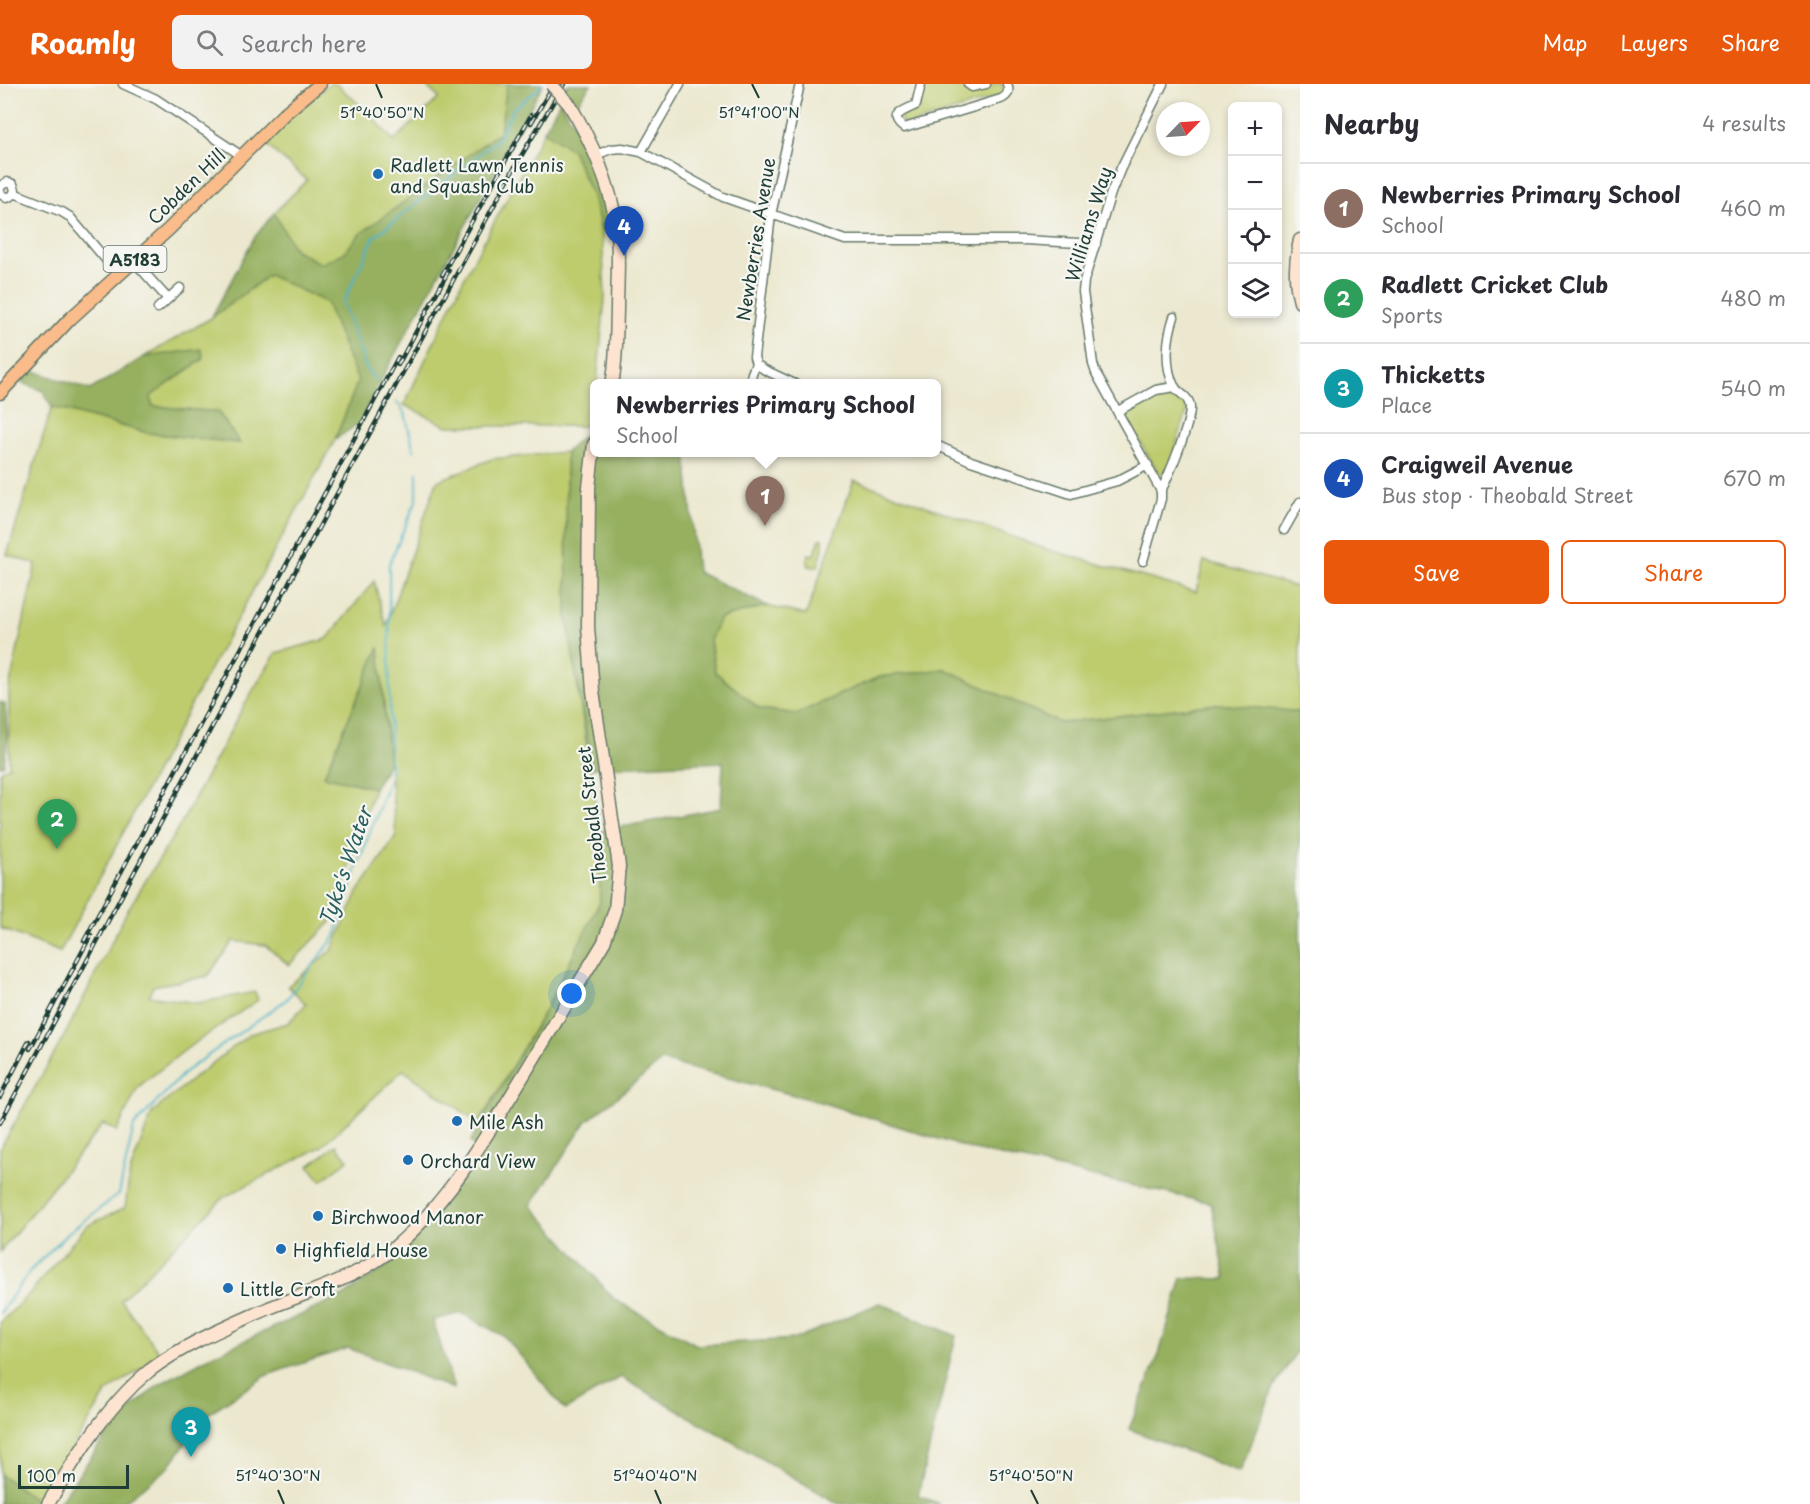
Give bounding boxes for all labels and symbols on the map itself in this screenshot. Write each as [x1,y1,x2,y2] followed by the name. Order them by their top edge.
[340,100,424,123] text: 51°40'50"N
[718,100,800,123] text: 51°41'00"N
[1156,102,1210,156] north arrow
[141,142,231,230] street label: Cobden Hill
[390,151,564,199] place label: Radlett Lawn Tennis and Squash Club
[729,155,781,323] street label: Newberries Avenue
[1058,163,1118,285] street label: Williams Way
[371,167,385,181] marker: Radlett Lawn Tennis and Squash Club
[604,206,644,256] pin: 4
[104,246,166,272] road number: A5183
[746,476,784,526] pin: 1
[569,745,613,885] street label: Theobald Street
[38,800,76,849] pin: 2
[311,800,380,929] water label: Tyke's Water
[557,979,586,1008] your location
[469,1108,544,1135] place label: Mile Ash
[450,1114,464,1128] marker: Mile Ash
[420,1147,536,1174] place label: Orchard View
[401,1153,415,1167] marker: Orchard View
[330,1203,484,1230] place label: Birchwood Manor
[311,1209,325,1223] marker: Birchwood Manor
[293,1236,428,1263] place label: Highfield House
[274,1242,288,1256] marker: Highfield House
[240,1275,335,1302] place label: Little Croft
[221,1281,235,1295] marker: Little Croft
[172,1408,210,1457] pin: 3
[18,1462,129,1490] scale bar
[235,1463,321,1486] text: 51°40'30"N
[612,1463,698,1486] text: 51°40'40"N
[989,1463,1073,1486] text: 51°40'50"N

